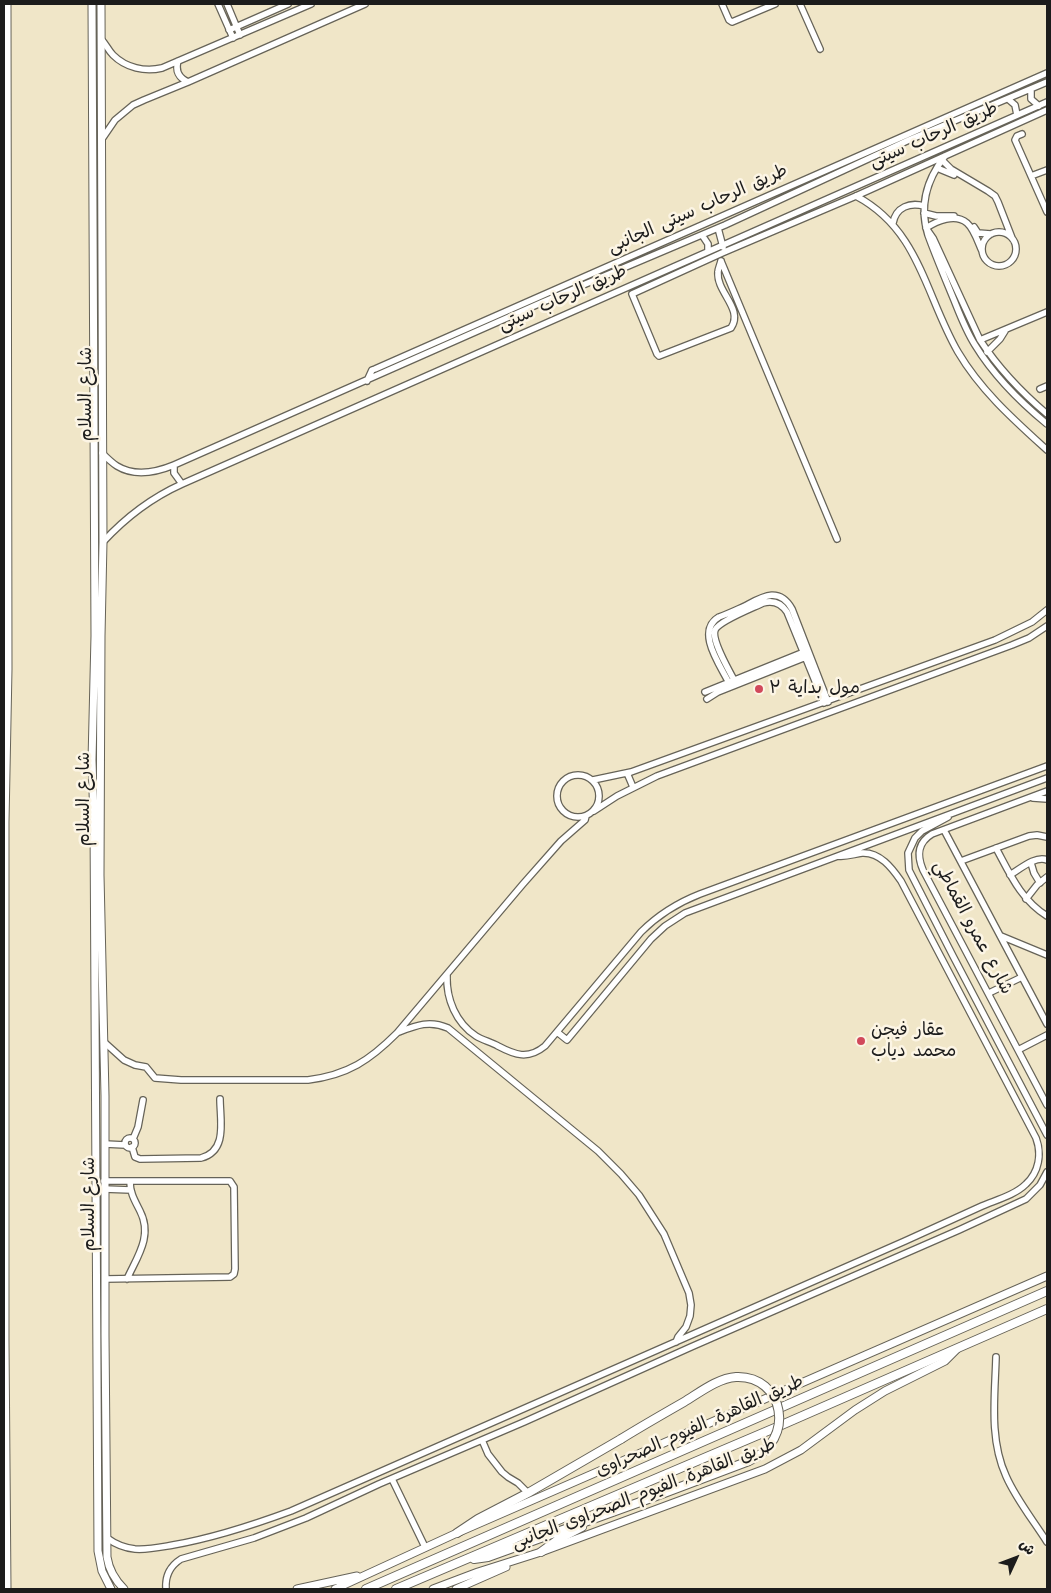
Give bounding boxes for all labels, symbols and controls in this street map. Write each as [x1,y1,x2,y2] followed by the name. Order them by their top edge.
[866,98,1002,174] street label: طريق الرحاب سيتى
[605,161,791,259] street label: طريق الرحاب سيتى الجانبى
[495,261,631,337] street label: طريق الرحاب سيتى
[76,347,98,441] street label: شارع السلام
[769,678,860,700] place label: مول بداية ۲
[753,683,765,695] marker: مول بداية ۲
[74,752,96,846] street label: شارع السلام
[928,857,1016,999] street label: شارع عمرو القماطي
[871,1020,956,1062] place label: عقار فيجن محمد دياب
[855,1035,867,1047] marker: عقار فيجن محمد دياب
[79,1157,101,1251] street label: شارع السلام
[593,1371,807,1483] street label: طريق القاهرة, الفيوم الصحراوى
[509,1434,779,1556] street label: طريق القاهرة, الفيوم الصحراوى الجانبى
[991,1533,1041,1583] north arrow
[1014,1535,1040,1560] text: ش

